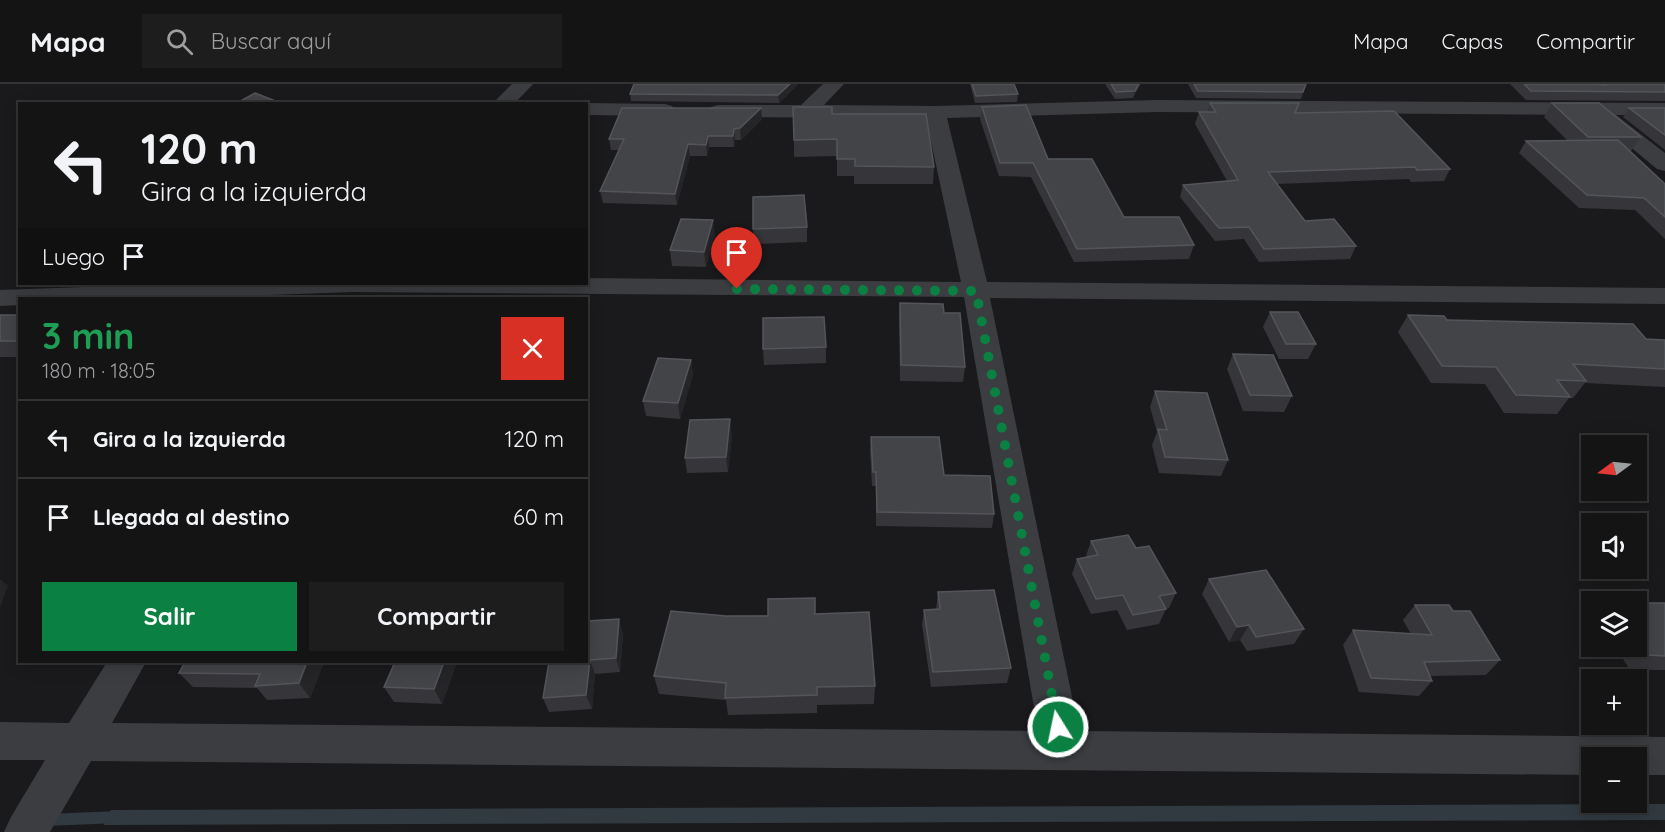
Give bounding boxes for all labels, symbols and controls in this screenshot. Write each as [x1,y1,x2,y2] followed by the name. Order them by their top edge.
[142,14,562,68] search box
[30,24,106,59] text: Mapa
[163,25,196,58] icon: search
[211,27,331,55] text: Buscar aquí
[1353,28,1408,54] text: Mapa
[1441,28,1503,54] text: Capas
[1536,28,1635,54] text: Compartir
[141,122,258,175] text: 120 m
[42,126,120,204] icon: left
[141,174,367,208] text: Gira a la izquierda
[711,227,762,289] pin
[720,236,753,269] icon: arrive
[117,240,150,273] icon: arrive
[42,243,105,271] text: Luego
[42,313,135,358] text: 3 min
[501,317,564,380] button: close
[42,358,155,383] text: 180 m · 18:05
[42,423,75,456] icon: left
[93,425,286,453] text: Gira a la izquierda
[505,425,564,453] text: 120 m
[1581,435,1647,501] north arrow
[1581,435,1647,813] map controls
[42,501,75,534] icon: arrive
[93,503,290,531] text: Llegada al destino
[513,503,564,531] text: 60 m
[1581,513,1647,579] button: sound
[42,582,297,651] button: Salir
[309,582,564,651] button: Compartir
[1581,591,1647,657] button: layers
[1581,669,1647,735] button: +
[1026,695,1090,759] position arrow
[1581,747,1647,813] button: −

